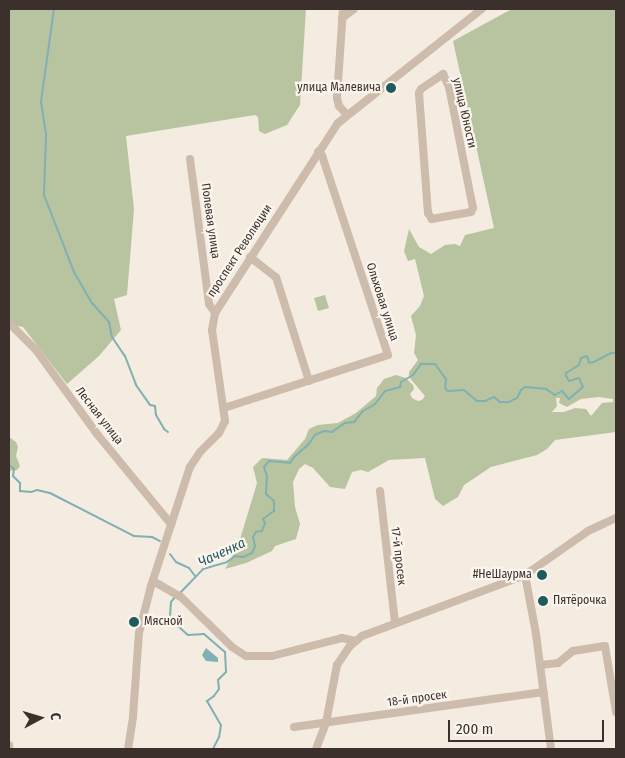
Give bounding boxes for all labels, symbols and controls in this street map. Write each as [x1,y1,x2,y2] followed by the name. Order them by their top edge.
[449,76,479,150] street label: улица Юности
[297,81,381,95] place label: улица Малевича
[385,82,397,94] marker: улица Малевича
[198,182,222,260] street label: Полевая улица
[205,202,275,300] street label: проспект Революции
[363,261,401,343] street label: Ольховая улица
[72,384,126,448] street label: Лесная улица
[387,526,409,586] street label: 17-й просек
[196,535,248,571] water label: Чаченка
[473,568,532,582] place label: #НеШаурма
[536,569,548,581] marker: #НеШаурма
[553,594,607,608] place label: Пятёрочка
[537,595,549,607] marker: Пятёрочка
[144,615,183,629] place label: Мясной
[128,616,140,628] marker: Мясной
[386,688,448,710] street label: 18-й просек
[15,693,65,743] north arrow
[450,710,606,742] scale bar
[47,712,64,721] text: С
[456,720,493,738] text: 200 m

